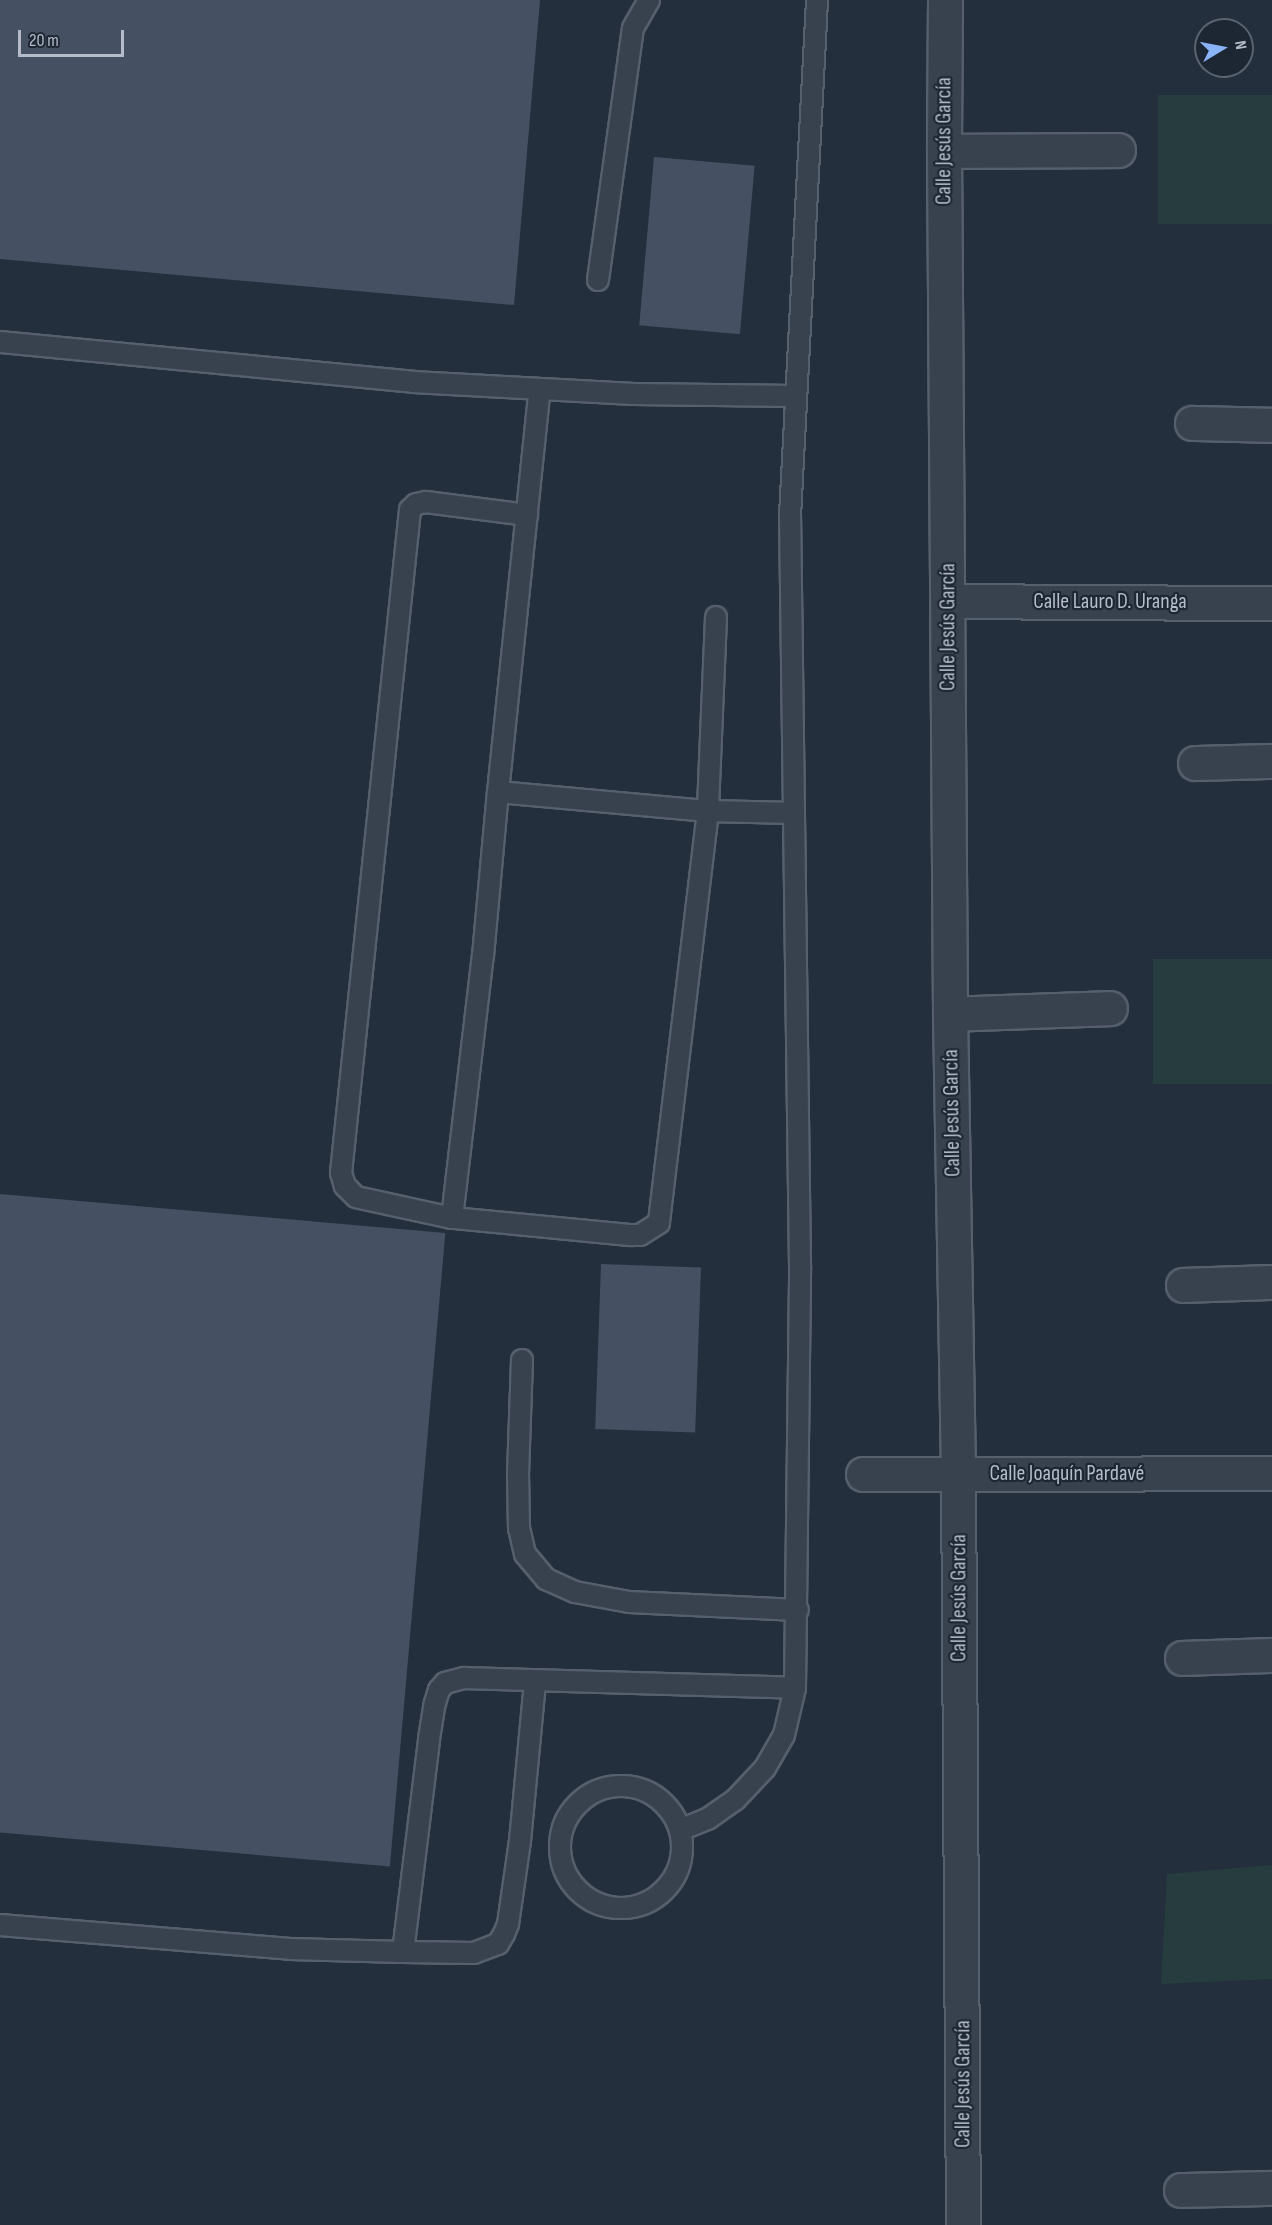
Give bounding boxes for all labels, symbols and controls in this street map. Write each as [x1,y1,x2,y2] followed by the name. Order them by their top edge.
[21,18,128,56] scale bar
[1194,18,1254,78] north arrow
[29,30,59,51] text: 20 m
[1230,39,1250,51] text: N
[931,77,957,205] street label: Calle Jesús García
[935,563,961,691] street label: Calle Jesús García
[1033,589,1187,615] street label: Calle Lauro D. Uranga
[938,1049,966,1177] street label: Calle Jesús García
[990,1461,1144,1487] street label: Calle Joaquín Pardavé
[946,1534,972,1662] street label: Calle Jesús García
[950,2020,976,2148] street label: Calle Jesús García

